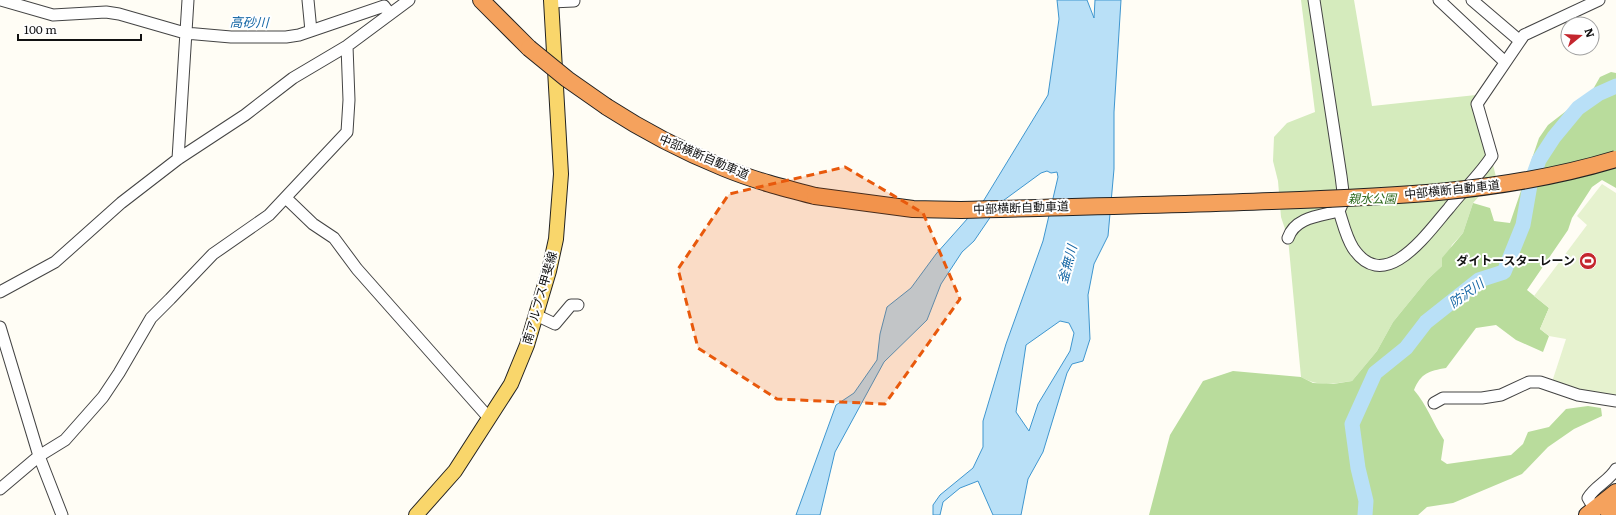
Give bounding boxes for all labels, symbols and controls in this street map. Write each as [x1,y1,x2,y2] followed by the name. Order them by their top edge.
[229,12,271,31] water label: 高砂川
[18,16,141,42] scale bar
[1560,16,1600,56] north arrow
[24,20,57,38] text: 100 m
[1581,26,1599,39] text: N
[657,129,752,183] street label: 中部横断自動車道
[1403,175,1501,203] street label: 中部横断自動車道
[1348,189,1398,207] park label: 親水公園
[973,196,1069,218] street label: 中部横断自動車道
[1052,241,1081,285] water label: 釜無川
[517,249,561,346] street label: 南アルプス甲斐線
[1456,251,1575,269] place label: ダイトースターレーン
[1578,251,1598,271] sports icon: ダイトースターレーン
[1444,272,1489,312] water label: 防沢川

